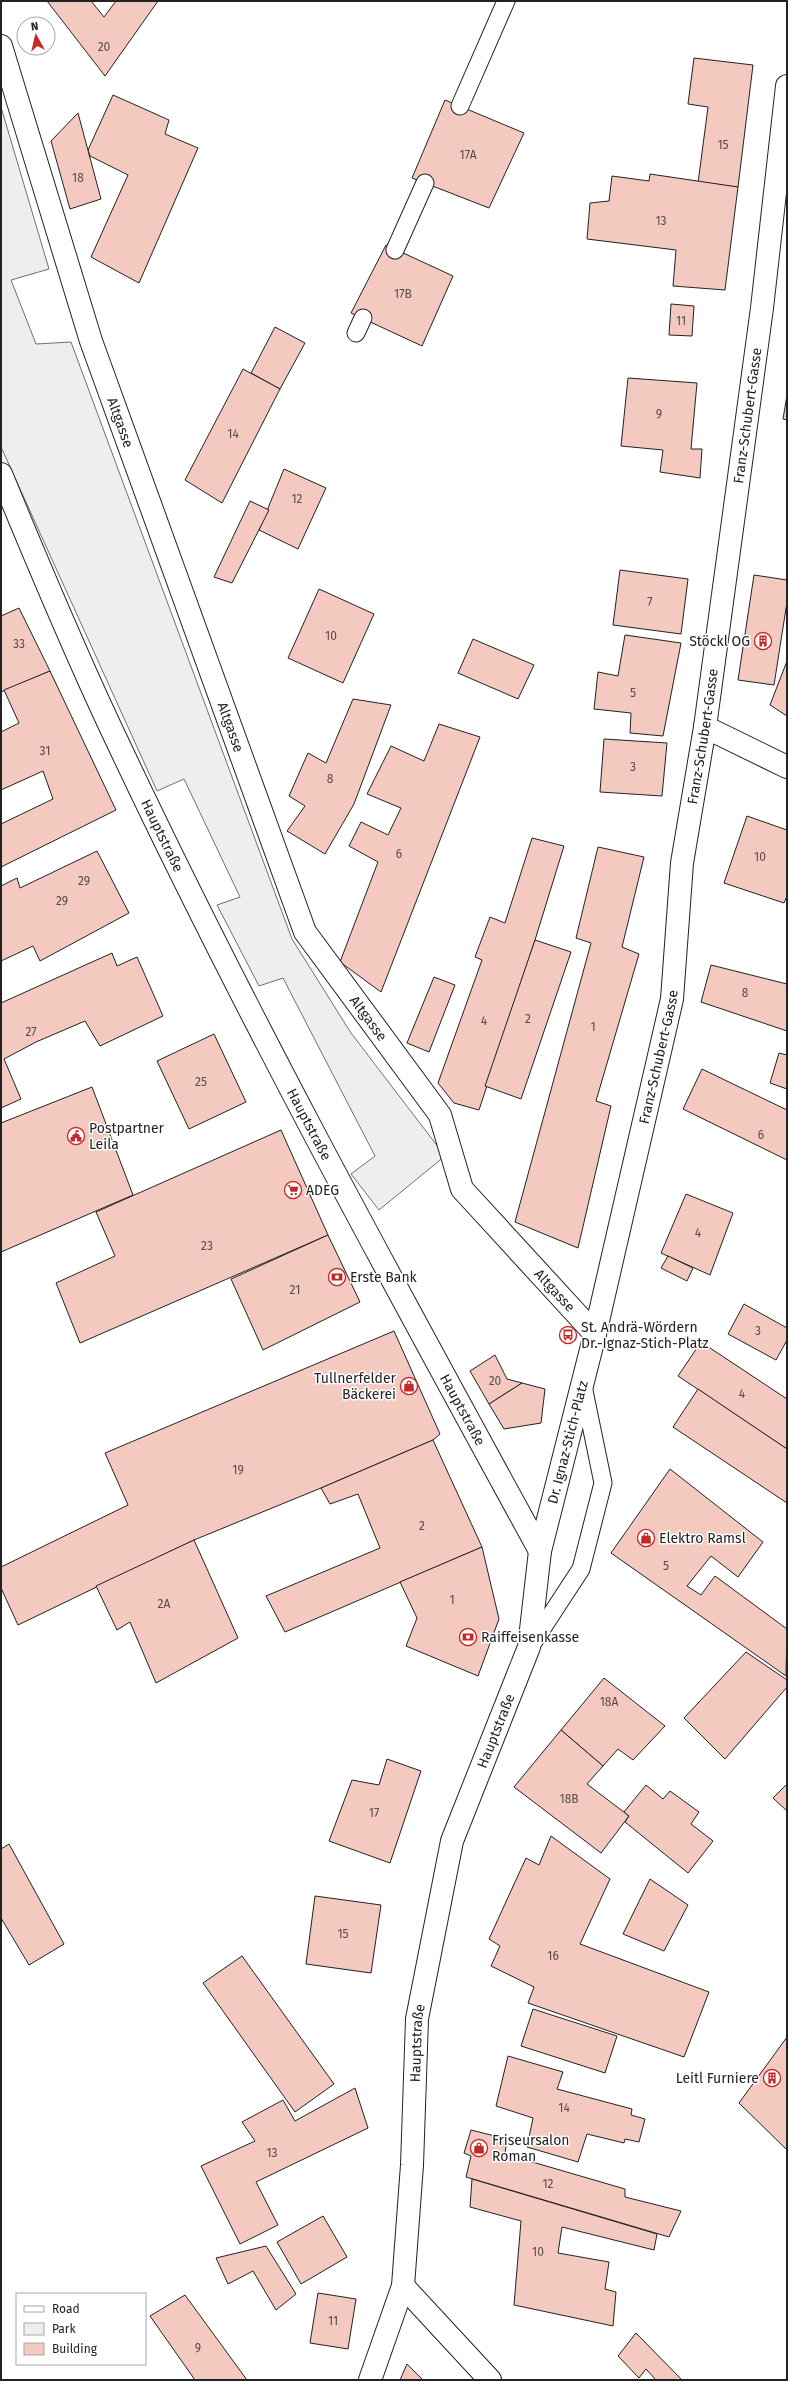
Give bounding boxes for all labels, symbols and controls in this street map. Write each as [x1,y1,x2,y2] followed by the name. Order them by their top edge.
[16,16,56,56] north arrow
[30,20,39,34] text: N
[98,40,111,54] house number: 20
[717,138,729,152] house number: 15
[459,148,477,162] house number: 17A
[72,171,84,185] house number: 18
[655,214,667,228] house number: 13
[394,287,412,301] house number: 17B
[676,314,686,328] house number: 11
[730,347,765,485] street label: Franz-Schubert-Gasse
[104,395,137,450] street label: Altgasse
[656,407,662,421] house number: 9
[227,427,239,441] house number: 14
[291,492,303,506] house number: 12
[647,595,653,609] house number: 7
[325,629,337,643] house number: 10
[753,631,773,651] building icon: Stöckl OG
[689,633,750,650] place label: Stöckl OG
[13,637,25,651] house number: 33
[684,668,721,806] street label: Franz-Schubert-Gasse
[630,686,636,700] house number: 5
[214,700,248,754] street label: Altgasse
[40,744,50,758] house number: 31
[630,760,636,774] house number: 3
[327,772,334,786] house number: 8
[137,796,187,875] street label: Hauptstraße
[396,847,402,861] house number: 6
[754,850,766,864] house number: 10
[78,874,90,888] house number: 29
[56,894,68,908] house number: 29
[742,986,749,1000] house number: 8
[635,989,681,1126] street label: Franz-Schubert-Gasse
[346,992,391,1044] street label: Altgasse
[525,1012,531,1026] house number: 2
[481,1014,488,1028] house number: 4
[590,1020,596,1034] house number: 1
[25,1025,37,1039] house number: 27
[195,1075,207,1089] house number: 25
[283,1085,335,1163] street label: Hauptstraße
[89,1120,165,1153] place label: Postpartner Leila
[66,1126,86,1146] public building icon: Postpartner Leila
[758,1128,764,1142] house number: 6
[283,1180,303,1200] supermarket icon: ADEG
[306,1182,339,1199] place label: ADEG
[695,1226,702,1240] house number: 4
[201,1239,213,1253] house number: 23
[531,1265,579,1315] street label: Altgasse
[327,1267,347,1287] bank icon: Erste Bank
[350,1269,418,1286] place label: Erste Bank
[290,1283,300,1297] house number: 21
[581,1319,709,1352] place label: St. Andrä-Wördern Dr.-Ignaz-Stich-Platz
[755,1324,761,1338] house number: 3
[558,1325,578,1345] bus stop icon: St. Andrä-Wördern Dr.-Ignaz-Stich-Platz
[314,1370,397,1403] place label: Tullnerfelder Bäckerei
[436,1371,489,1448] street label: Hauptstraße
[489,1374,502,1388] house number: 20
[399,1376,419,1396] shop icon: Tullnerfelder Bäckerei
[544,1379,591,1506] street label: Dr. Ignaz-Stich-Platz
[739,1387,746,1401] house number: 4
[232,1463,244,1477] house number: 19
[419,1519,425,1533] house number: 2
[636,1528,656,1548] shop icon: Elektro Ramsl
[659,1530,746,1547] place label: Elektro Ramsl
[663,1559,669,1573] house number: 5
[449,1593,455,1607] house number: 1
[158,1597,171,1611] house number: 2A
[458,1627,478,1647] bank icon: Raiffeisenkasse
[481,1629,579,1646] place label: Raiffeisenkasse
[473,1691,518,1771] street label: Hauptstraße
[600,1695,618,1709] house number: 18A
[559,1792,579,1806] house number: 18B
[369,1806,379,1820] house number: 17
[337,1927,349,1941] house number: 15
[547,1949,559,1963] house number: 16
[406,2002,428,2083] street label: Hauptstraße
[762,2068,782,2088] building icon: Leitl Furniere
[676,2070,759,2087] place label: Leitl Furniere
[558,2101,570,2115] house number: 14
[492,2132,570,2165] place label: Friseursalon Roman
[469,2138,489,2158] shop icon: Friseursalon Roman
[266,2146,278,2160] house number: 13
[542,2177,554,2191] house number: 12
[532,2245,544,2259] house number: 10
[16,2293,146,2365] legend
[52,2302,80,2316] text: Road
[328,2314,338,2328] house number: 11
[52,2322,76,2336] text: Park
[195,2341,201,2355] house number: 9
[52,2342,98,2356] text: Building

